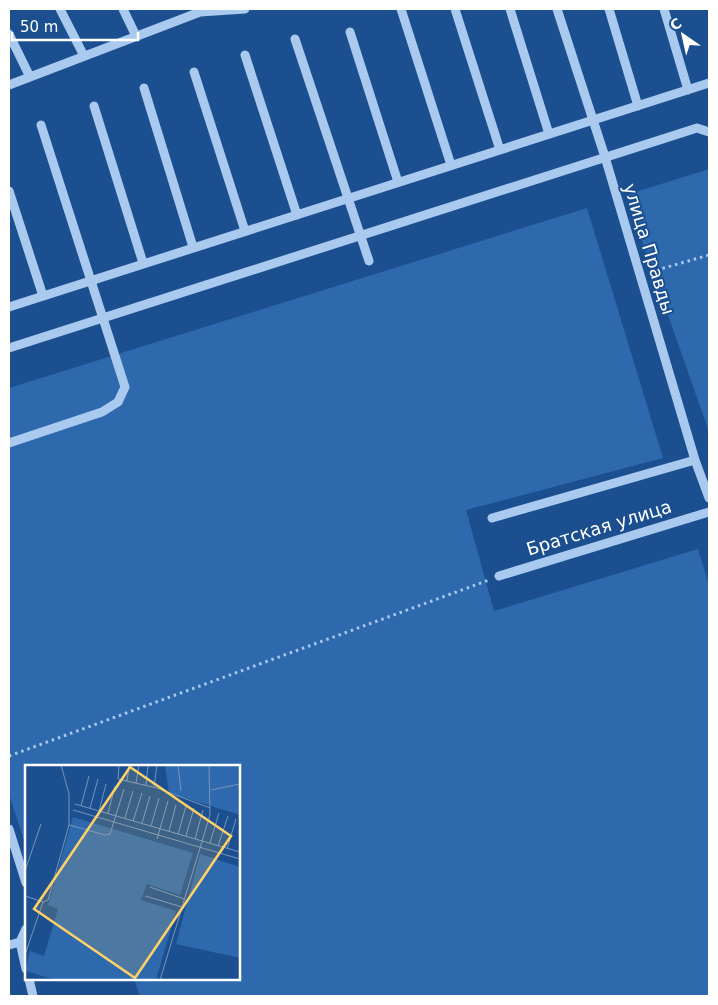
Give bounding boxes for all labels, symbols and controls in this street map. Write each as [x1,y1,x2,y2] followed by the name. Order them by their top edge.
[12,10,139,42] scale bar
[658,10,708,60] north arrow
[667,15,684,34] text: С
[20,18,58,36] text: 50 m
[620,181,679,317] street label: улица Правды
[524,495,674,560] street label: Братская улица
[25,765,240,980] inset map

